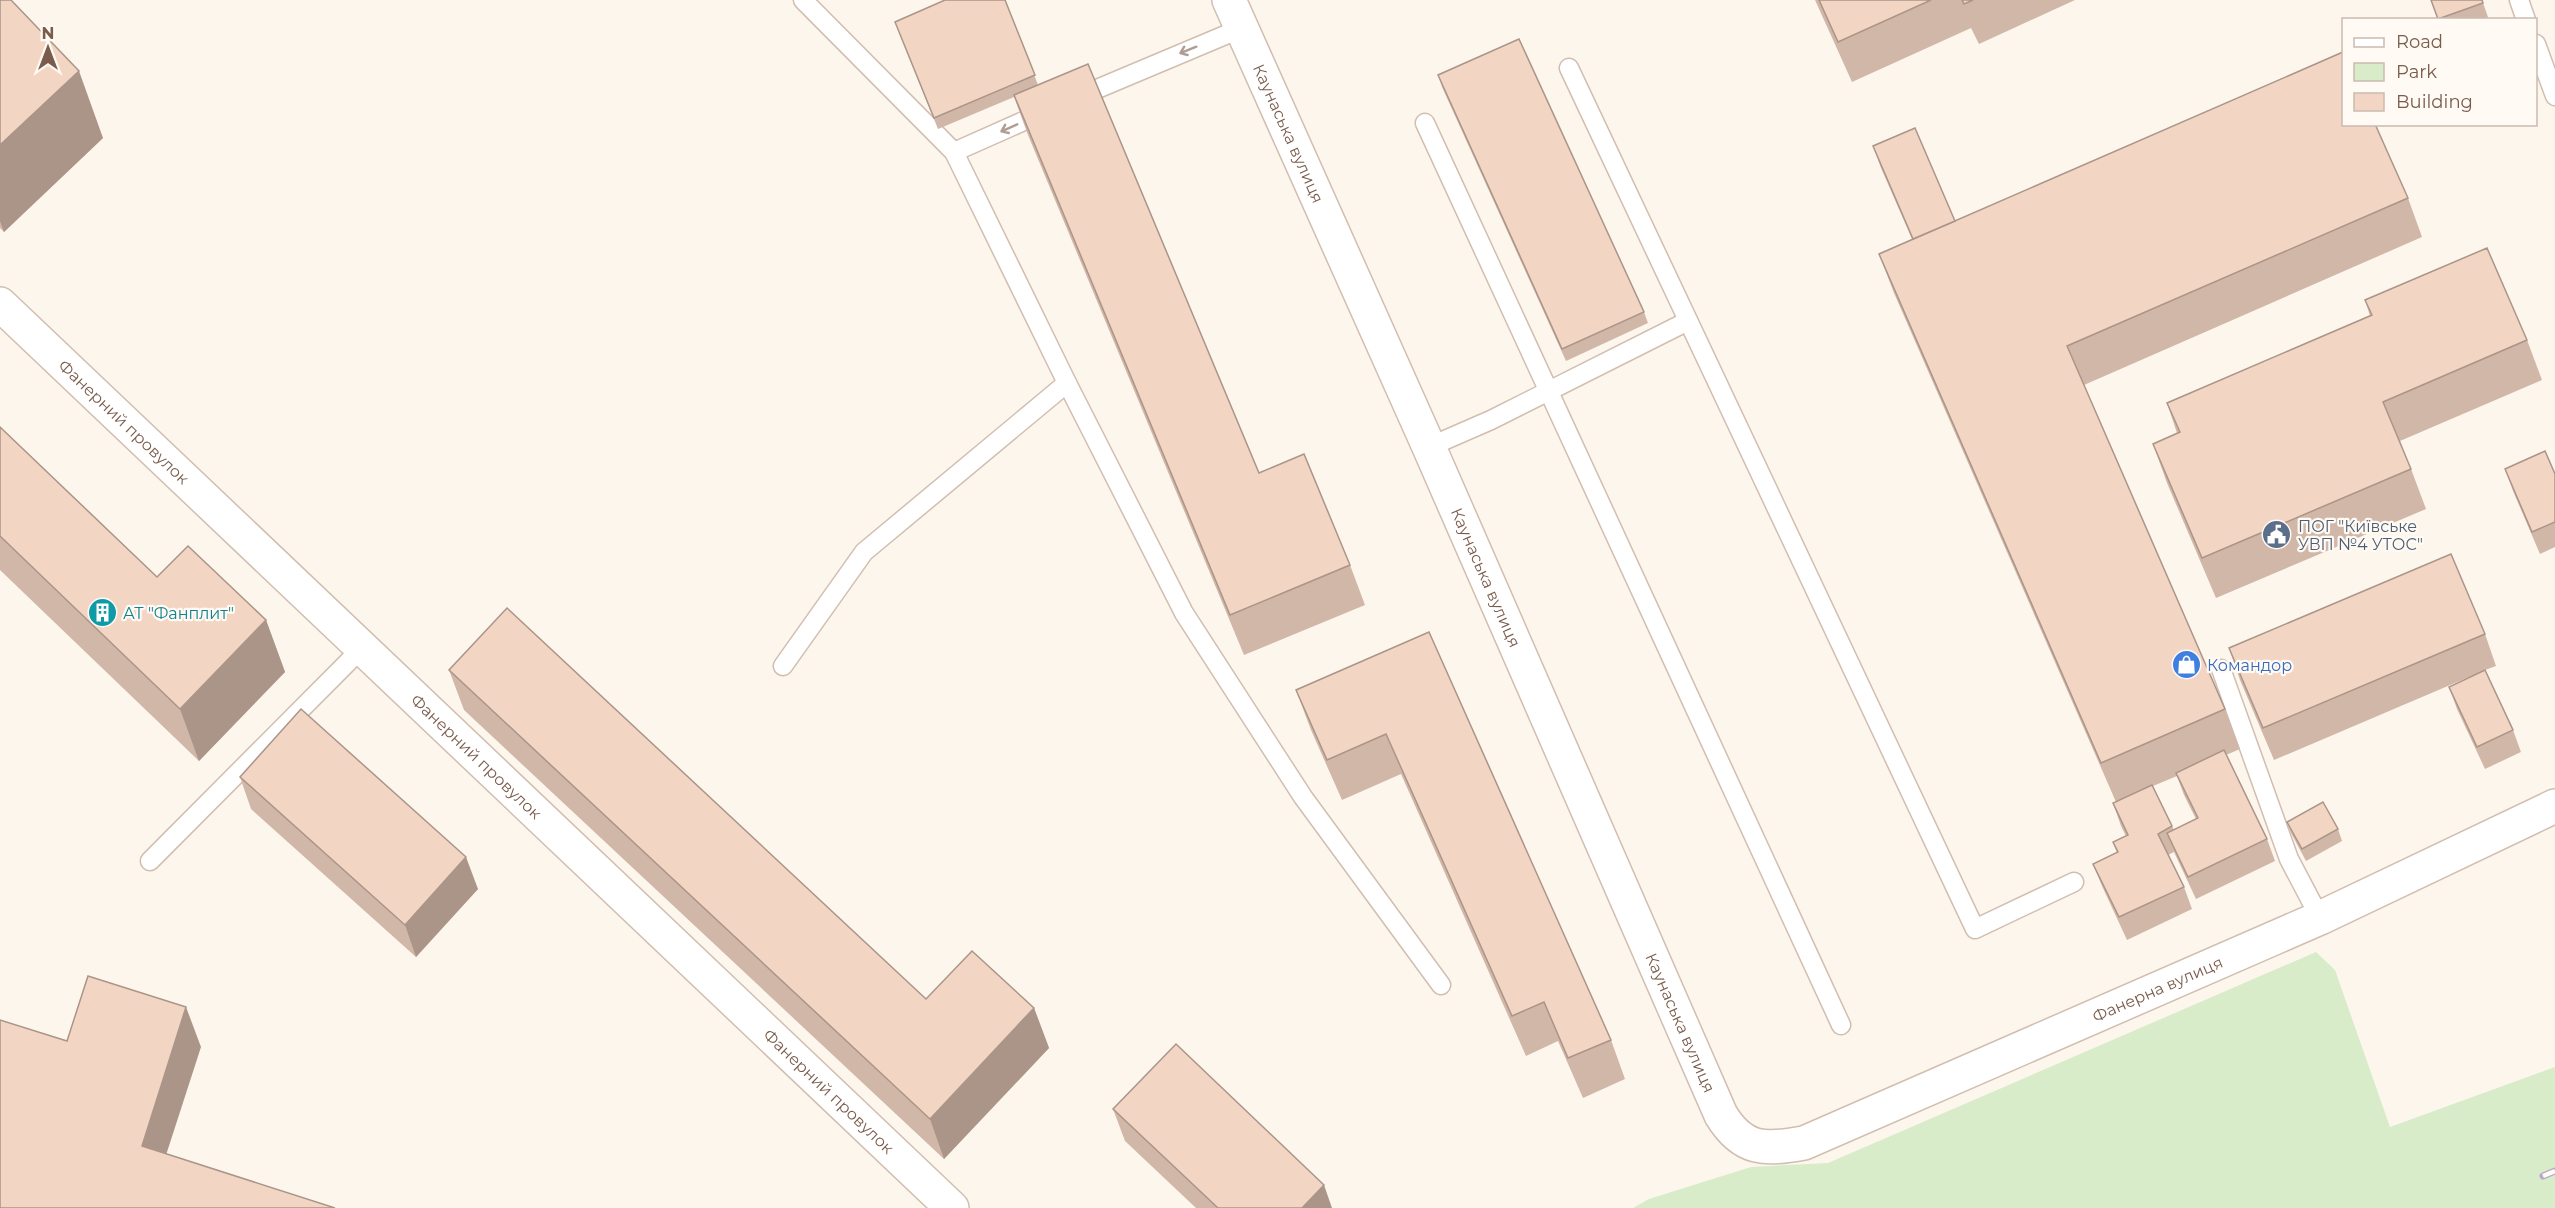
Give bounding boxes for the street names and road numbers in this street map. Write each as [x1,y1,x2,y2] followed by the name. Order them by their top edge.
[1249,61,1328,206] street label: Каунаська вулиця
[55,356,193,489] street label: Фанерний провулок
[1447,505,1524,650] street label: Каунаська вулиця
[407,690,546,824] street label: Фанерний провулок
[1641,950,1719,1096] street label: Каунаська вулиця
[2090,953,2226,1026] street label: Фанерна вулиця
[759,1025,898,1158] street label: Фанерний провулок

